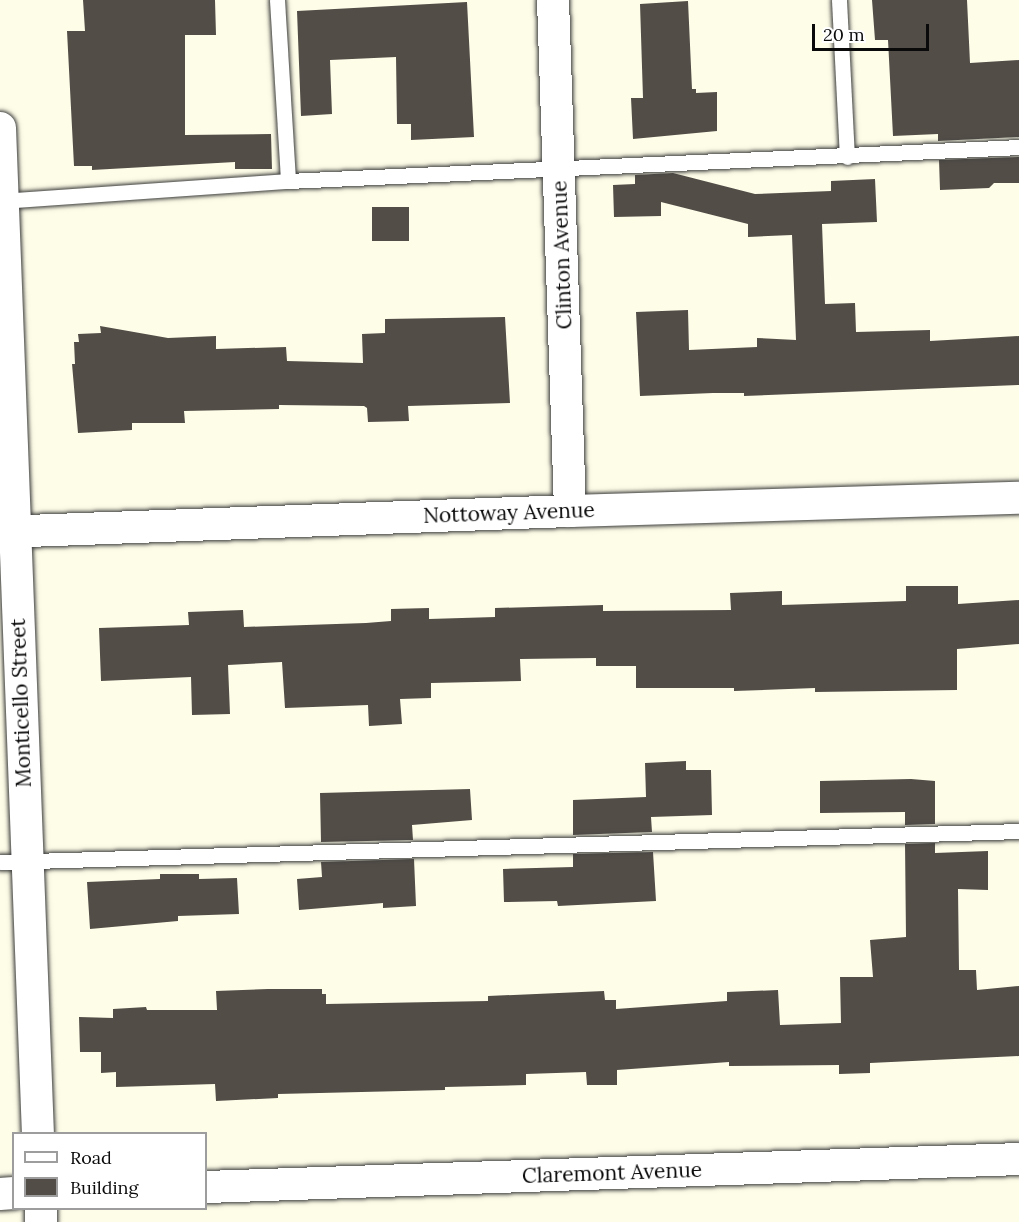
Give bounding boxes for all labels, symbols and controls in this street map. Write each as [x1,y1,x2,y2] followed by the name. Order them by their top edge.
[815,12,932,50] scale bar
[823,23,865,46] text: 20 m
[547,180,577,330] street label: Clinton Avenue
[423,497,595,529] street label: Nottoway Avenue
[5,618,37,788] street label: Monticello Street
[12,1132,207,1210] legend
[70,1146,112,1169] text: Road
[522,1157,702,1189] street label: Claremont Avenue
[70,1176,138,1199] text: Building

